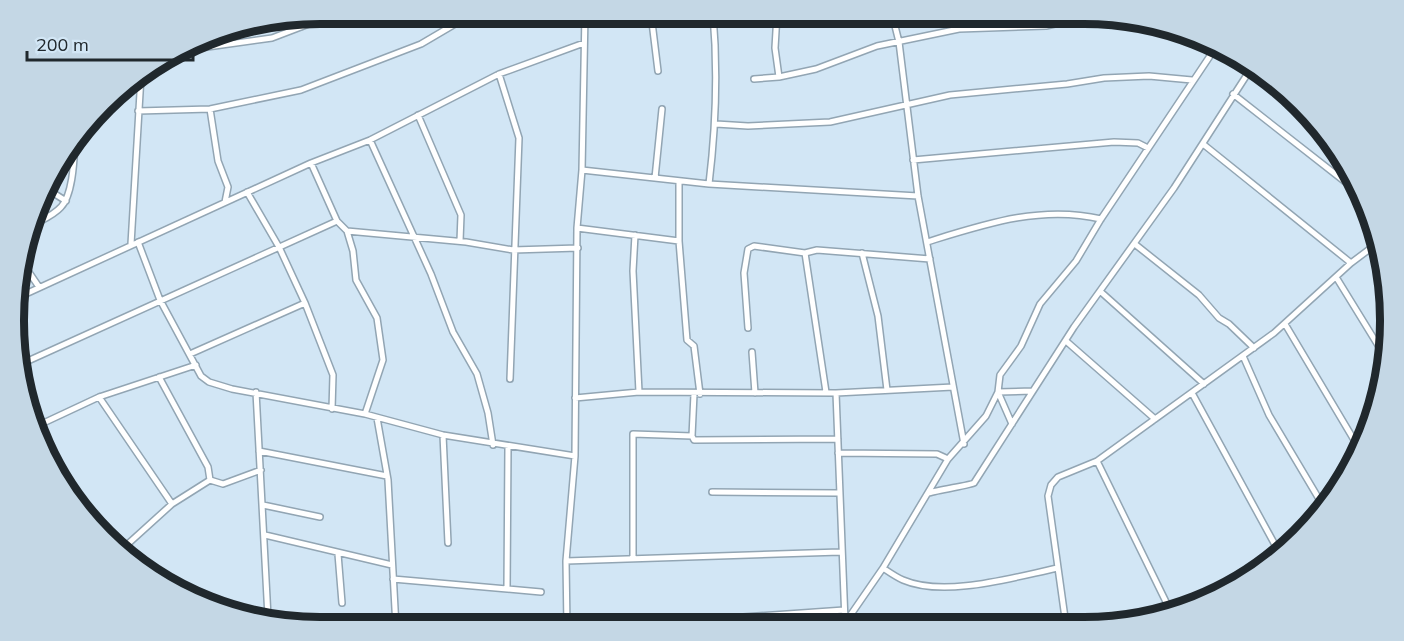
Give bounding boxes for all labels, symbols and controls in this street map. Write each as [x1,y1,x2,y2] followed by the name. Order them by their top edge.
[27,24,194,62] scale bar
[36,33,89,56] text: 200 m

